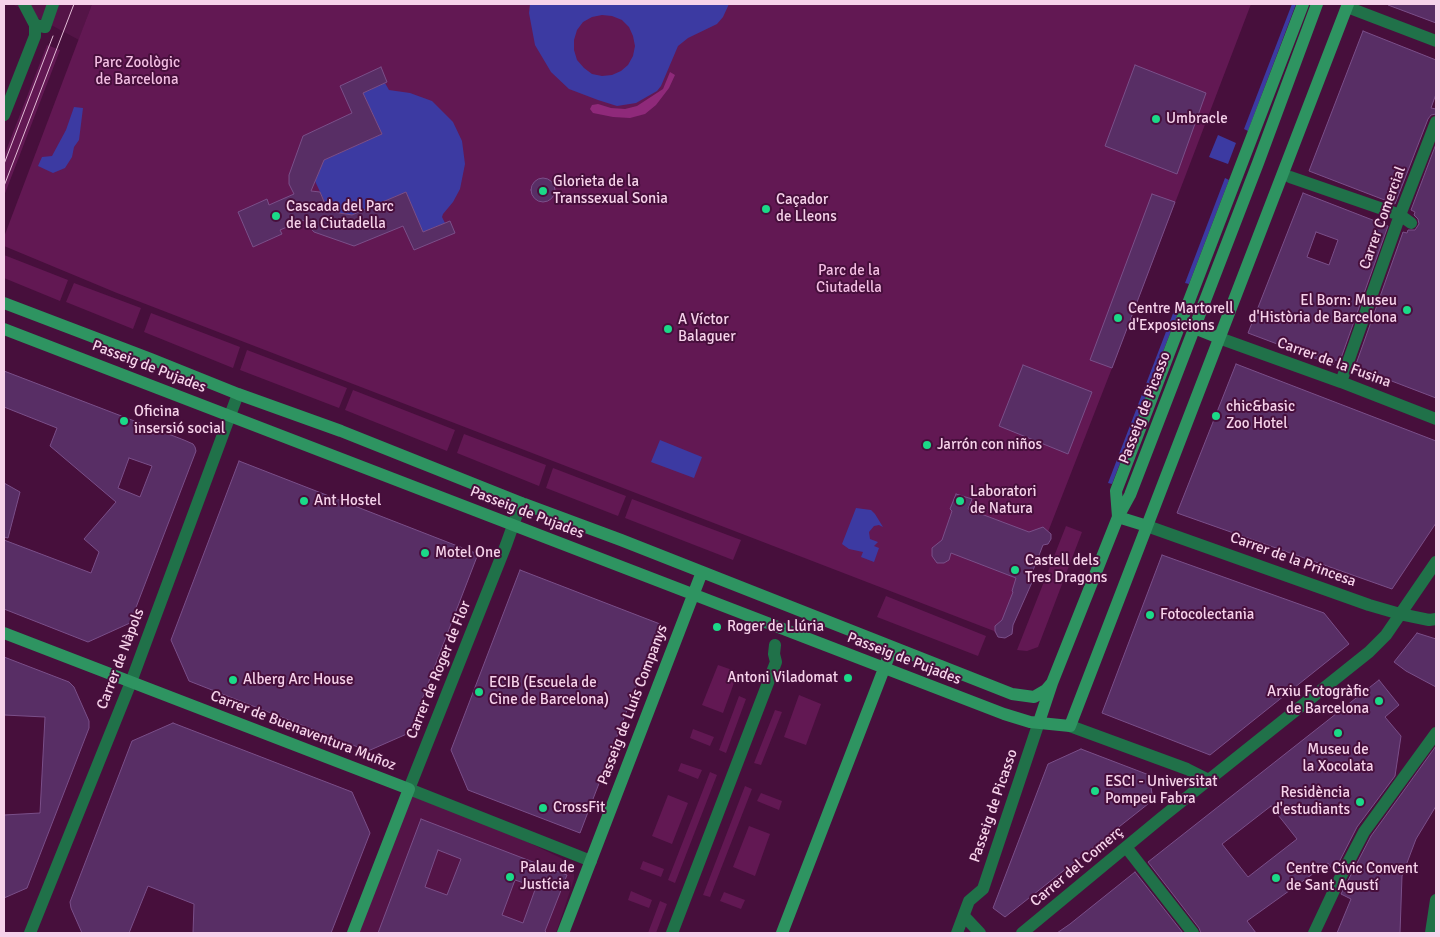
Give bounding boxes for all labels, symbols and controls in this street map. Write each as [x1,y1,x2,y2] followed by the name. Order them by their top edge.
[94,54,180,89] park label: Parc Zoològic de Barcelona
[1166,110,1228,128] place label: Umbracle
[1150,113,1162,125] marker: Umbracle
[1356,164,1410,272] street label: Carrer Comercial
[553,173,668,208] place label: Glorieta de la Transsexual Sonia
[537,185,549,197] marker: Glorieta de la Transsexual Sonia
[776,191,837,226] place label: Caçador de Lleons
[286,198,394,233] place label: Cascada del Parc de la Ciutadella
[760,203,772,215] marker: Caçador de Lleons
[270,210,282,222] marker: Cascada del Parc de la Ciutadella
[816,262,882,297] park label: Parc de la Ciutadella
[1249,292,1397,327] place label: El Born: Museu d'Història de Barcelona
[1128,300,1234,335] place label: Centre Martorell d'Exposicions
[1401,304,1413,316] marker: El Born: Museu d'Història de Barcelona
[678,311,736,346] place label: A Víctor Balaguer
[1112,312,1124,324] marker: Centre Martorell d'Exposicions
[662,323,674,335] marker: A Víctor Balaguer
[1275,334,1393,392] street label: Carrer de la Fusina
[89,337,209,397] street label: Passeig de Pujades
[1115,349,1175,467] street label: Passeig de Picasso
[1226,398,1295,433] place label: chic&basic Zoo Hotel
[134,403,225,438] place label: Oficina insersió social
[1210,410,1222,422] marker: chic&basic Zoo Hotel
[118,415,130,427] marker: Oficina insersió social
[937,436,1042,454] place label: Jarrón con niños
[921,439,933,451] marker: Jarrón con niños
[467,483,587,543] street label: Passeig de Pujades
[970,483,1037,518] place label: Laboratori de Natura
[314,492,381,510] place label: Ant Hostel
[298,495,310,507] marker: Ant Hostel
[954,495,966,507] marker: Laboratori de Natura
[1228,529,1358,591] street label: Carrer de la Princesa
[435,544,501,562] place label: Motel One
[419,547,431,559] marker: Motel One
[1025,552,1107,587] place label: Castell dels Tres Dragons
[1009,564,1021,576] marker: Castell dels Tres Dragons
[403,598,475,742] street label: Carrer de Roger de Flor
[93,606,149,712] street label: Carrer de Nàpols
[1160,606,1254,624] place label: Fotocolectania
[1144,609,1156,621] marker: Fotocolectania
[727,618,824,636] place label: Roger de Llúria
[711,621,723,633] marker: Roger de Llúria
[594,622,672,788] street label: Passeig de Lluís Companys
[844,629,964,689] street label: Passeig de Pujades
[727,669,838,687] place label: Antoni Viladomat
[243,671,353,689] place label: Alberg Arc House
[842,672,854,684] marker: Antoni Viladomat
[227,674,239,686] marker: Alberg Arc House
[489,674,609,709] place label: ECIB (Escuela de Cine de Barcelona)
[1267,683,1369,718] place label: Arxiu Fotogràfic de Barcelona
[473,686,485,698] marker: ECIB (Escuela de Cine de Barcelona)
[208,687,398,775] street label: Carrer de Buenaventura Muñoz
[1373,695,1385,707] marker: Arxiu Fotogràfic de Barcelona
[1332,727,1344,739] marker: Museu de la Xocolata
[1302,741,1374,776] place label: Museu de la Xocolata
[966,747,1022,865] street label: Passeig de Picasso
[1105,773,1217,808] place label: ESCI - Universitat Pompeu Fabra
[1272,784,1350,819] place label: Residència d'estudiants
[1089,785,1101,797] marker: ESCI - Universitat Pompeu Fabra
[1354,796,1366,808] marker: Residència d'estudiants
[553,799,605,817] place label: CrossFit
[537,802,549,814] marker: CrossFit
[1027,823,1127,911] street label: Carrer del Comerç
[520,859,575,894] place label: Palau de Justícia
[1286,860,1418,895] place label: Centre Cívic Convent de Sant Agustí
[504,871,516,883] marker: Palau de Justícia
[1270,872,1282,884] marker: Centre Cívic Convent de Sant Agustí

